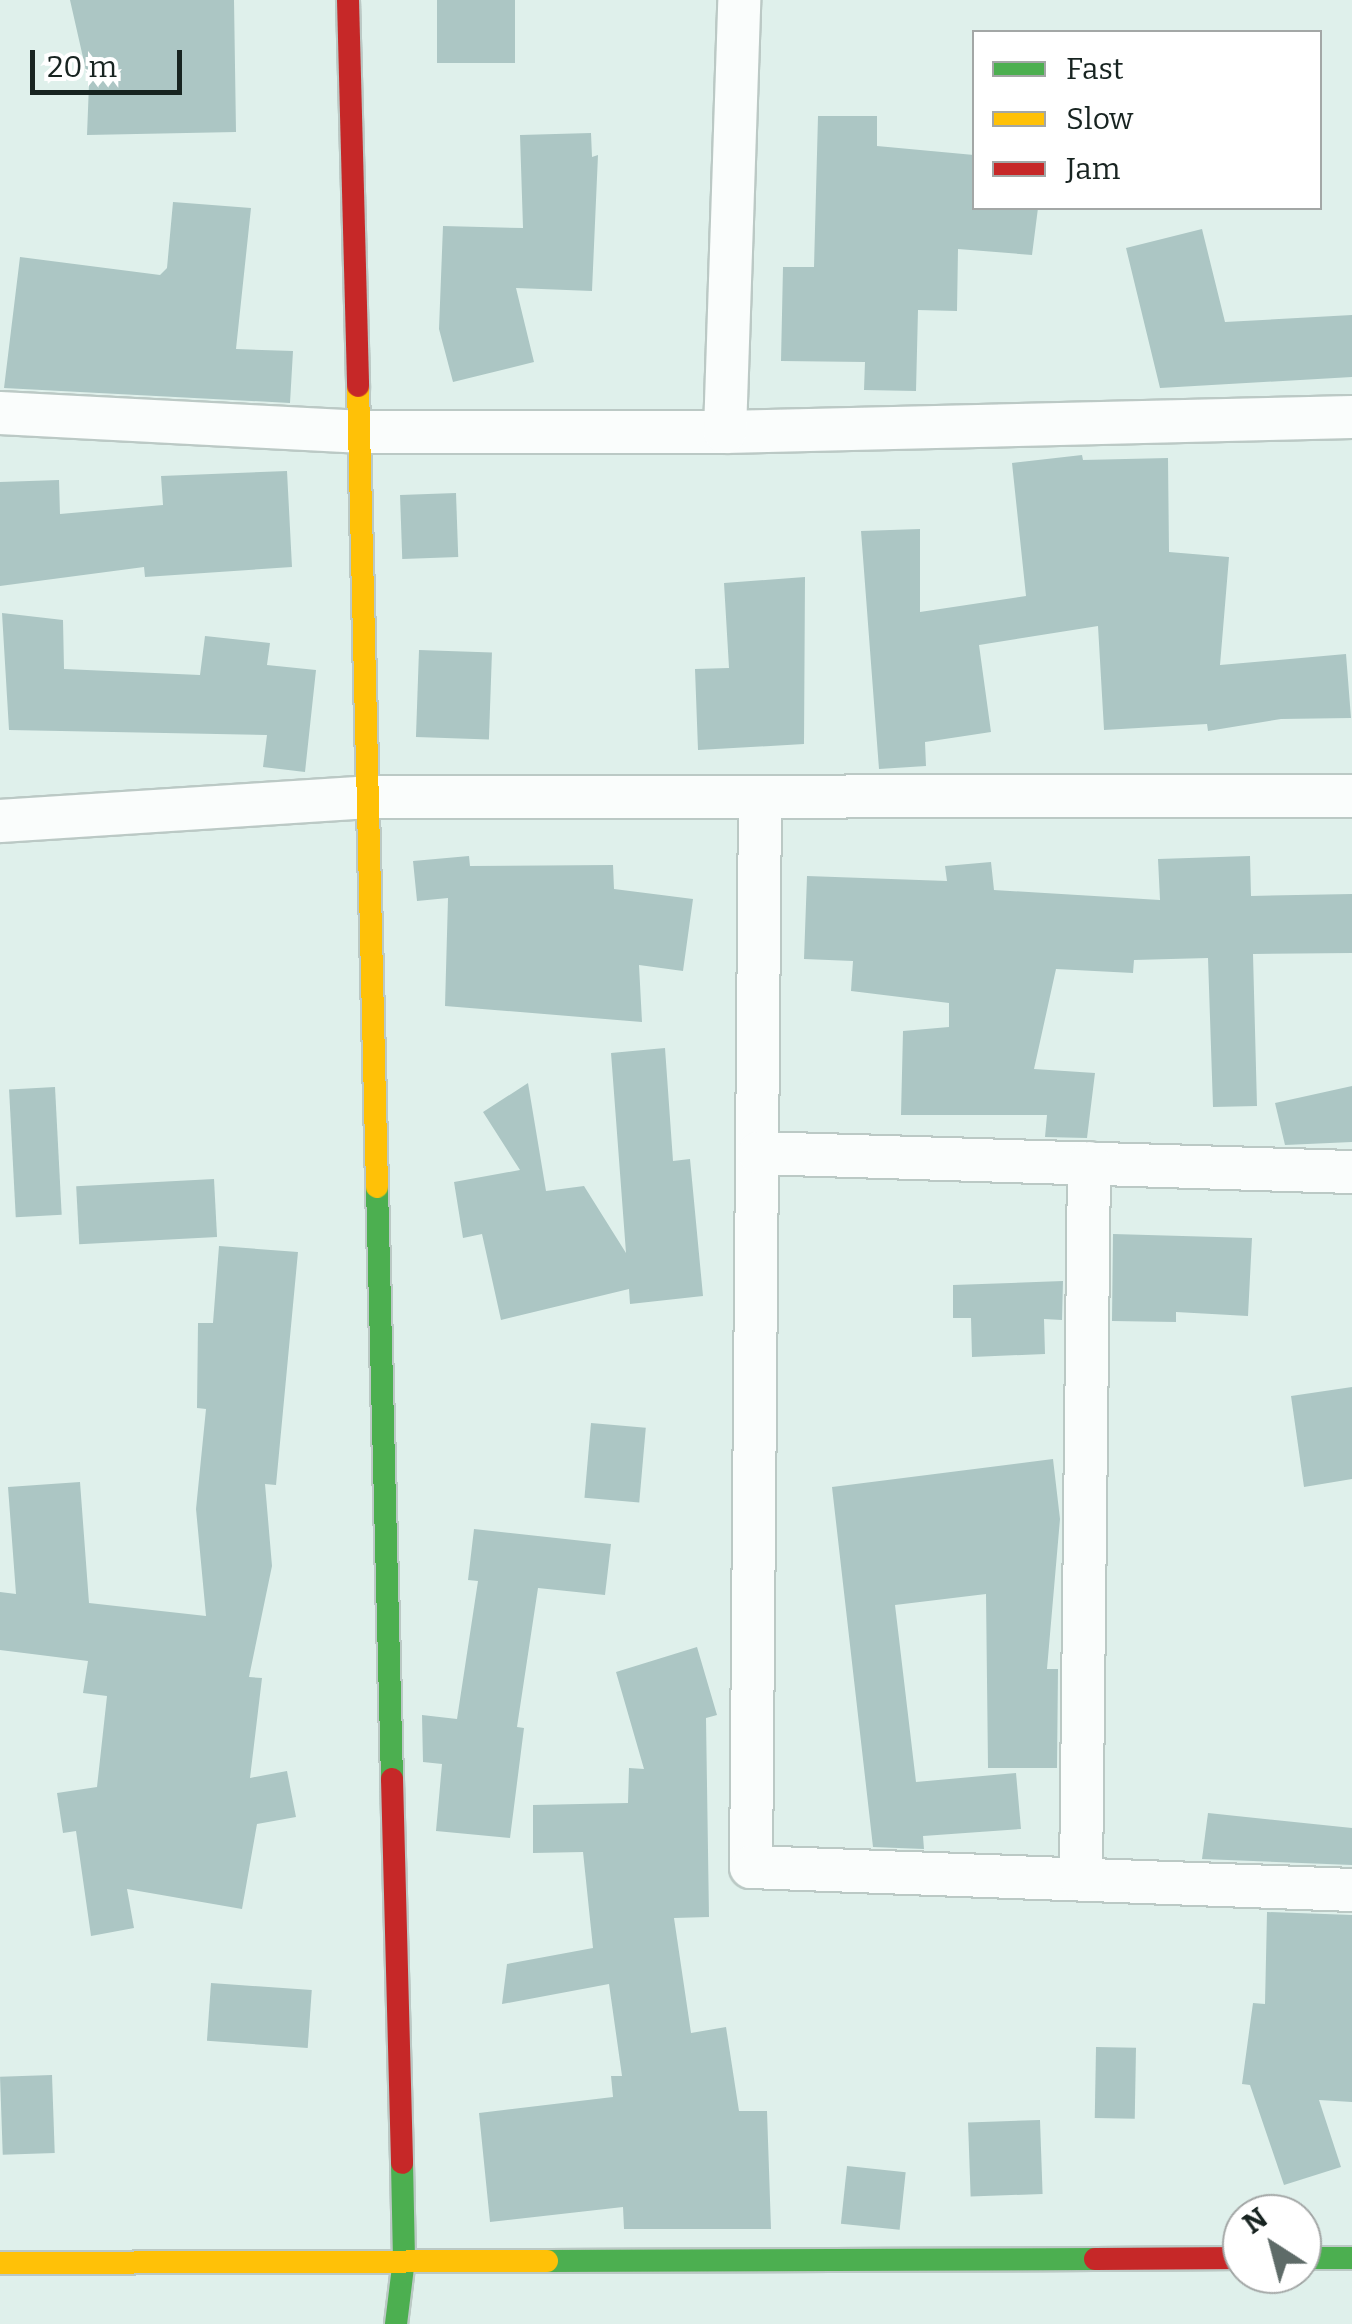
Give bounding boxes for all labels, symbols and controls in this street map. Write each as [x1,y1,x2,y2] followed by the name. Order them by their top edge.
[35,30,188,92] scale bar
[972,30,1322,210] legend
[47,49,117,85] text: 20 m
[1066,51,1124,87] text: Fast
[1066,101,1133,137] text: Slow
[1066,151,1120,187] text: Jam
[1222,2194,1322,2294] north arrow
[1237,2201,1274,2241] text: N

